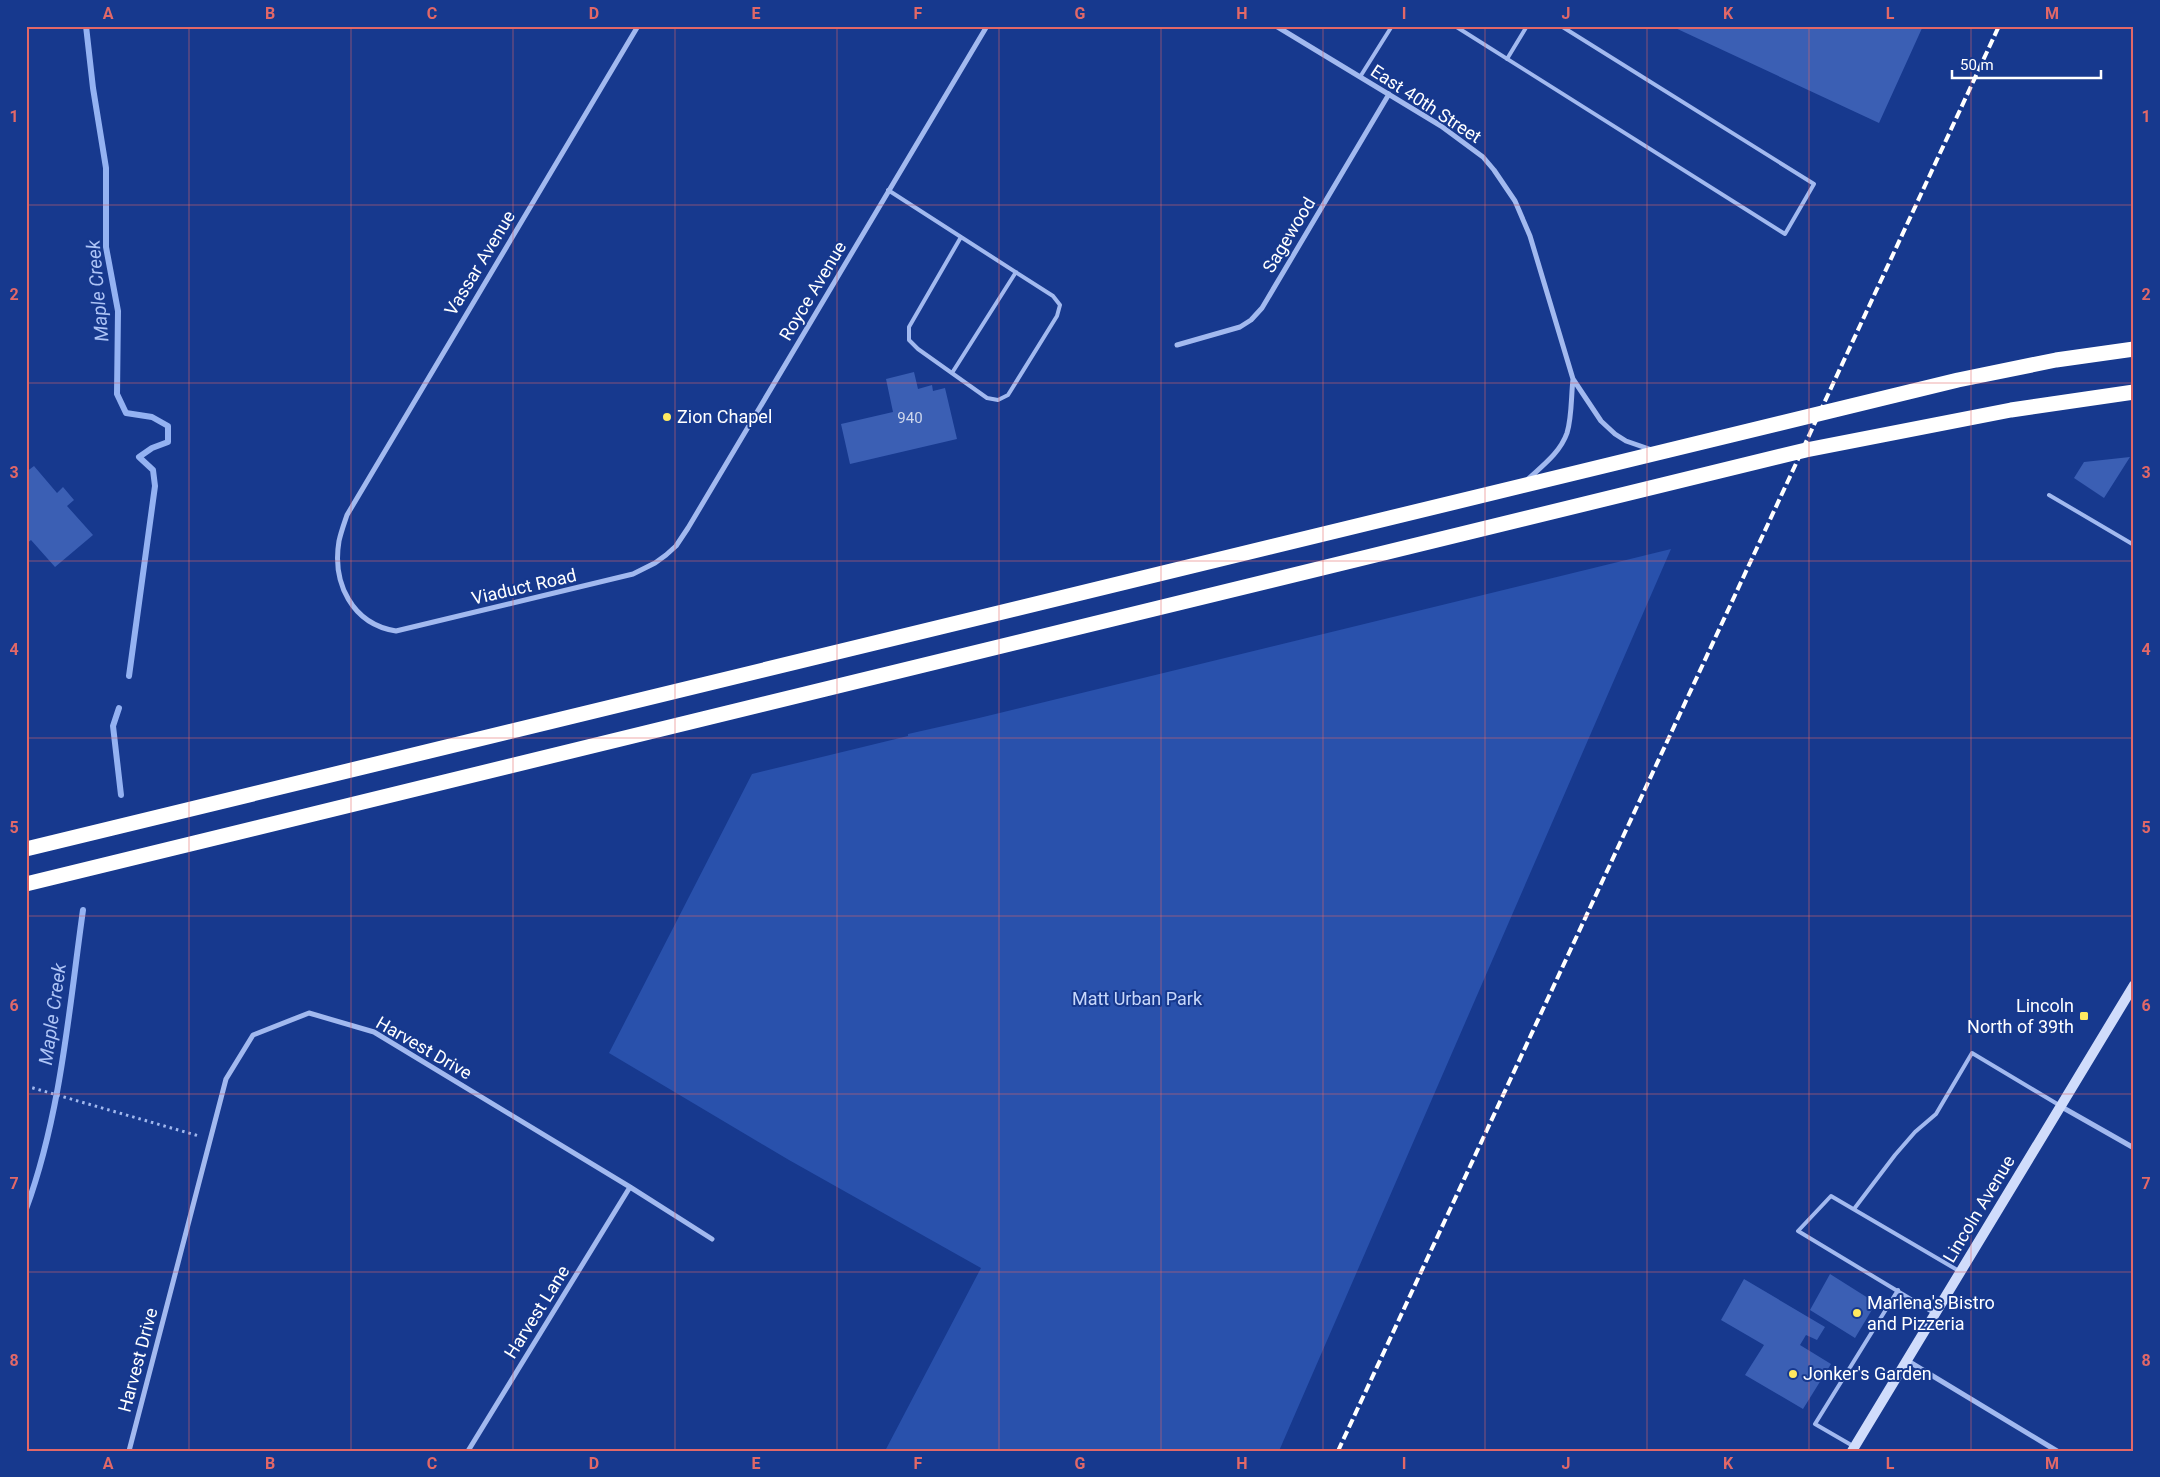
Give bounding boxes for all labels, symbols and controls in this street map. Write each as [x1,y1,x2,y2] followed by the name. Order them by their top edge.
[103,4,114,23] text: A
[265,4,275,23] text: B
[427,4,437,23] text: C
[589,4,599,23] text: D
[752,4,761,23] text: E
[914,4,923,23] text: F
[1075,4,1086,23] text: G
[1236,4,1248,23] text: H
[1402,4,1406,23] text: I
[1562,4,1570,23] text: J
[1723,4,1734,23] text: K
[1886,4,1895,23] text: L
[2045,4,2059,23] text: M
[1952,48,2101,80] scale bar
[1960,56,1994,74] text: 50 m
[1367,60,1486,147] street label: East 40th Street
[9,107,19,126] text: 1
[2141,107,2151,126] text: 1
[1258,193,1319,276] street label: Sagewood
[440,206,519,319] street label: Vassar Avenue
[775,237,850,344] street label: Royce Avenue
[82,238,113,343] water label: Maple Creek
[9,285,19,304] text: 2
[2141,285,2151,304] text: 2
[677,406,772,427] place label: Zion Chapel
[897,409,923,427] house number: 940
[661,411,673,423] marker: Zion Chapel
[9,463,19,482] text: 3
[2141,463,2151,482] text: 3
[470,564,578,609] street label: Viaduct Road
[9,640,19,659] text: 4
[2141,640,2151,659] text: 4
[9,818,19,837] text: 5
[2141,818,2151,837] text: 5
[34,961,71,1066] water label: Maple Creek
[1072,988,1203,1009] park label: Matt Urban Park
[1967,995,2074,1037] place label: Lincoln North of 39th
[9,996,19,1015] text: 6
[2141,996,2151,1015] text: 6
[2078,1010,2090,1022] marker: Lincoln North of 39th
[373,1012,476,1083] street label: Harvest Drive
[1938,1151,2019,1266] street label: Lincoln Avenue
[9,1174,19,1193] text: 7
[2141,1174,2151,1193] text: 7
[500,1261,573,1362] street label: Harvest Lane
[1867,1292,1995,1334] place label: Marlena's Bistro and Pizzeria
[114,1305,162,1414] street label: Harvest Drive
[1851,1307,1863,1319] marker: Marlena's Bistro and Pizzeria
[9,1351,19,1370] text: 8
[2141,1351,2151,1370] text: 8
[1803,1363,1932,1384] place label: Jonker's Garden
[1787,1368,1799,1380] marker: Jonker's Garden
[103,1454,114,1473] text: A
[265,1454,275,1473] text: B
[427,1454,437,1473] text: C
[589,1454,599,1473] text: D
[752,1454,761,1473] text: E
[914,1454,923,1473] text: F
[1075,1454,1086,1473] text: G
[1236,1454,1248,1473] text: H
[1402,1454,1406,1473] text: I
[1562,1454,1570,1473] text: J
[1723,1454,1734,1473] text: K
[1886,1454,1895,1473] text: L
[2045,1454,2059,1473] text: M

